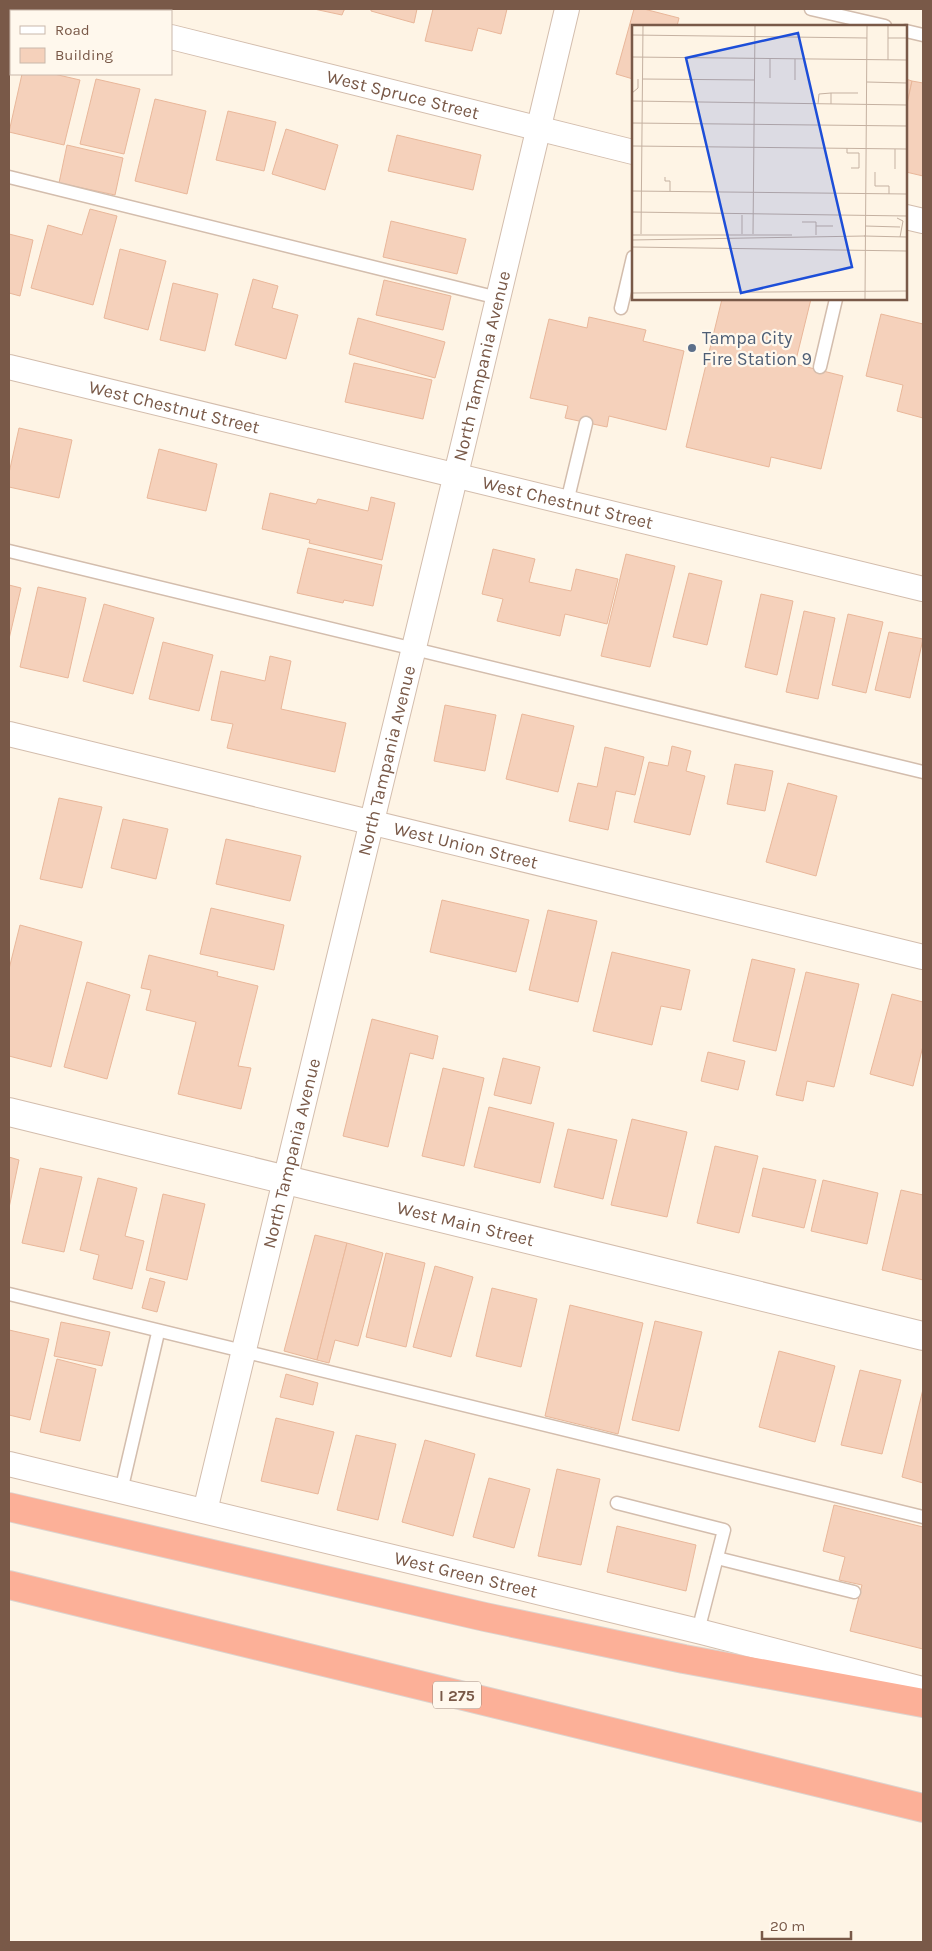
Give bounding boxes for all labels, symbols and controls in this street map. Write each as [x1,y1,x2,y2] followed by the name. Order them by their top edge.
[10,10,172,75] legend
[55,21,90,39] text: Road
[632,25,907,300] inset map
[55,46,113,64] text: Building
[324,65,482,124] street label: West Spruce Street
[449,269,515,463] street label: North Tampania Avenue
[702,327,812,370] place label: Tampa City Fire Station 9
[686,342,698,354] marker: Tampa City Fire Station 9
[87,376,262,439] street label: West Chestnut Street
[480,471,656,534] street label: West Chestnut Street
[353,663,420,858] street label: North Tampania Avenue
[391,817,540,874] street label: West Union Street
[258,1056,325,1251] street label: North Tampania Avenue
[395,1196,537,1251] street label: West Main Street
[392,1547,540,1603] street label: West Green Street
[433,1682,481,1708] road number: I 275
[762,1908,851,1940] scale bar
[770,1917,805,1935] text: 20 m

